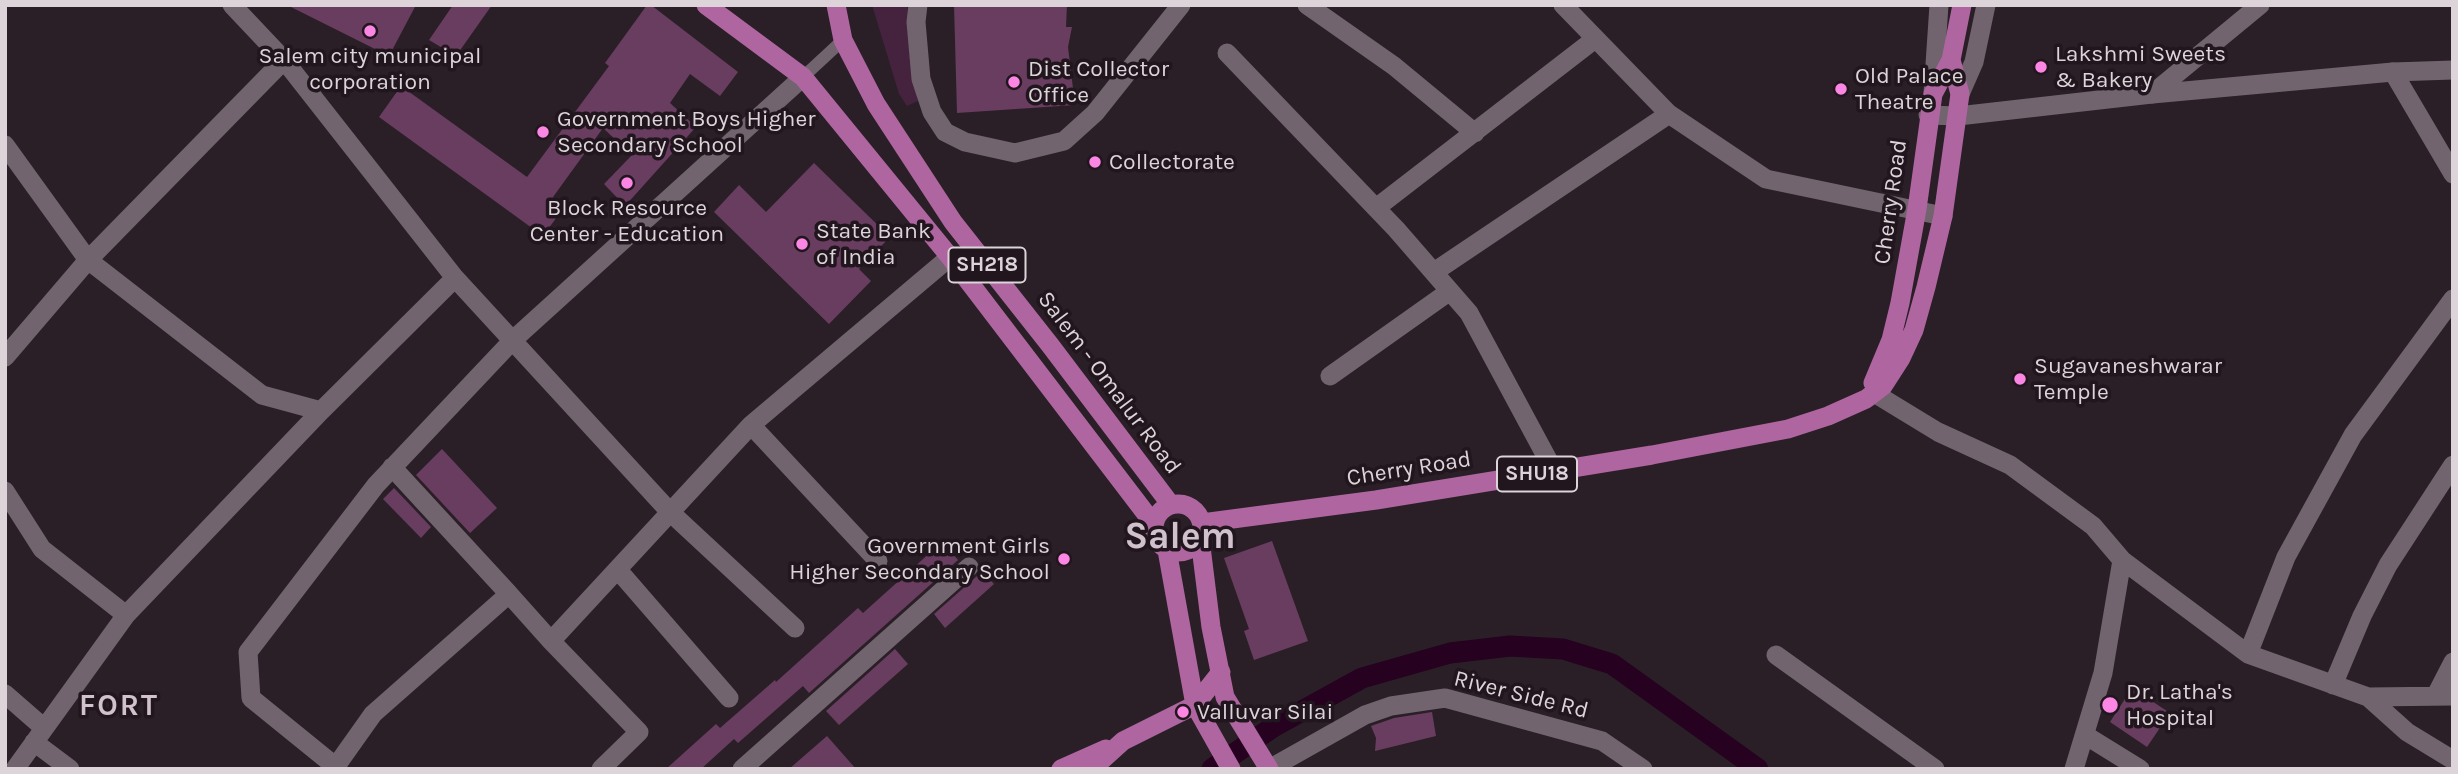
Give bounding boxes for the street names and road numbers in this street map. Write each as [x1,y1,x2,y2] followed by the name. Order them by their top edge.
[1869,138,1913,266] street label: Cherry Road
[948,247,1026,282] road number: SH218
[1031,286,1187,480] street label: Salem - Omalur Road
[1345,446,1473,492] street label: Cherry Road
[1497,456,1577,491] road number: SHU18
[1451,665,1591,725] street label: River Side Rd

